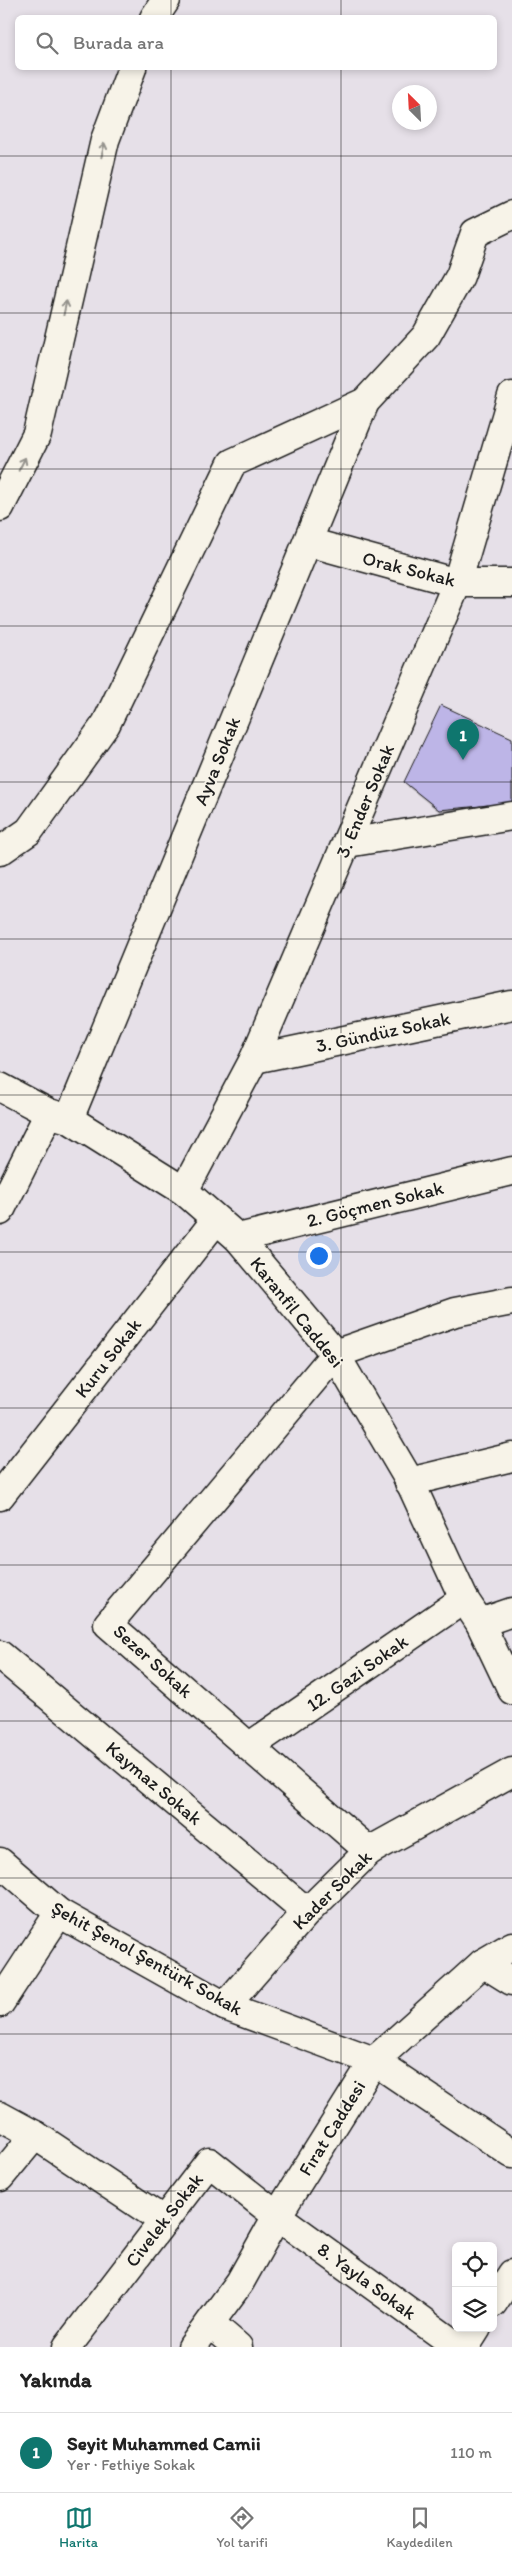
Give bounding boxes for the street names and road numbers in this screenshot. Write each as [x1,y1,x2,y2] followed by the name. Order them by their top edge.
[360,546,458,592] street label: Orak Sokak
[189,713,245,809] street label: Ayva Sokak
[331,740,399,861] street label: 3. Ender Sokak
[314,1006,453,1057] street label: 3. Gündüz Sokak
[304,1176,446,1232] street label: 2. Göçmen Sokak
[245,1252,349,1372] street label: Karanfil Caddesi
[70,1314,146,1402] street label: Kuru Sokak
[109,1619,198,1703] street label: Sezer Sokak
[302,1630,412,1716] street label: 12. Gazi Sokak
[101,1736,207,1830] street label: Kaymaz Sokak
[287,1845,377,1935] street label: Kader Sokak
[48,1896,247,2020] street label: Şehit Şenol Şentürk Sokak
[294,2076,370,2180] street label: Fırat Caddesi
[120,2168,208,2272] street label: Civelek Sokak
[313,2237,421,2325] street label: 8. Yayla Sokak

